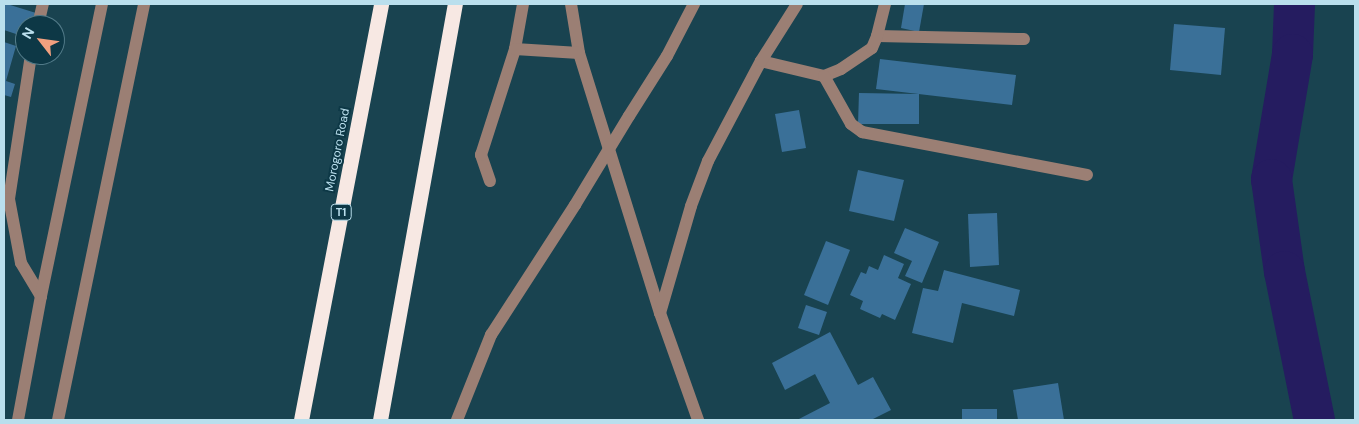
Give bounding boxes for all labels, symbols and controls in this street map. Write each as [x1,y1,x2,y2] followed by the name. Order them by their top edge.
[15,15,65,65] north arrow
[18,24,38,42] text: N
[323,107,353,193] street label: Morogoro Road
[330,203,352,220] road number: T1

